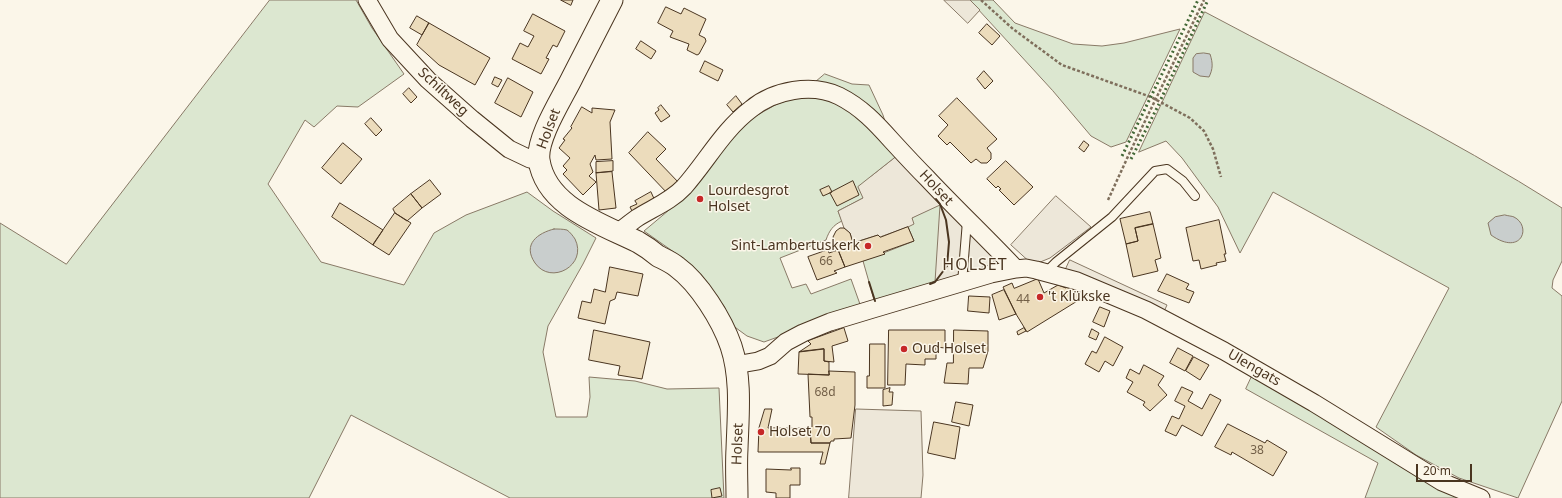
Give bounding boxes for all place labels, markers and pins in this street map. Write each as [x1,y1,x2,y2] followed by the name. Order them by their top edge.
[708,183,789,216] place label: Lourdesgrot Holset
[695,194,705,204] marker: Lourdesgrot Holset
[731,238,860,254] place label: Sint-Lambertuskerk
[863,241,873,251] marker: Sint-Lambertuskerk
[1048,289,1110,305] place label: 't Klükske
[1035,292,1045,302] marker: 't Klükske
[912,341,986,357] place label: Oud Holset
[899,344,909,354] marker: Oud Holset
[769,424,831,440] place label: Holset 70
[756,427,766,437] marker: Holset 70

